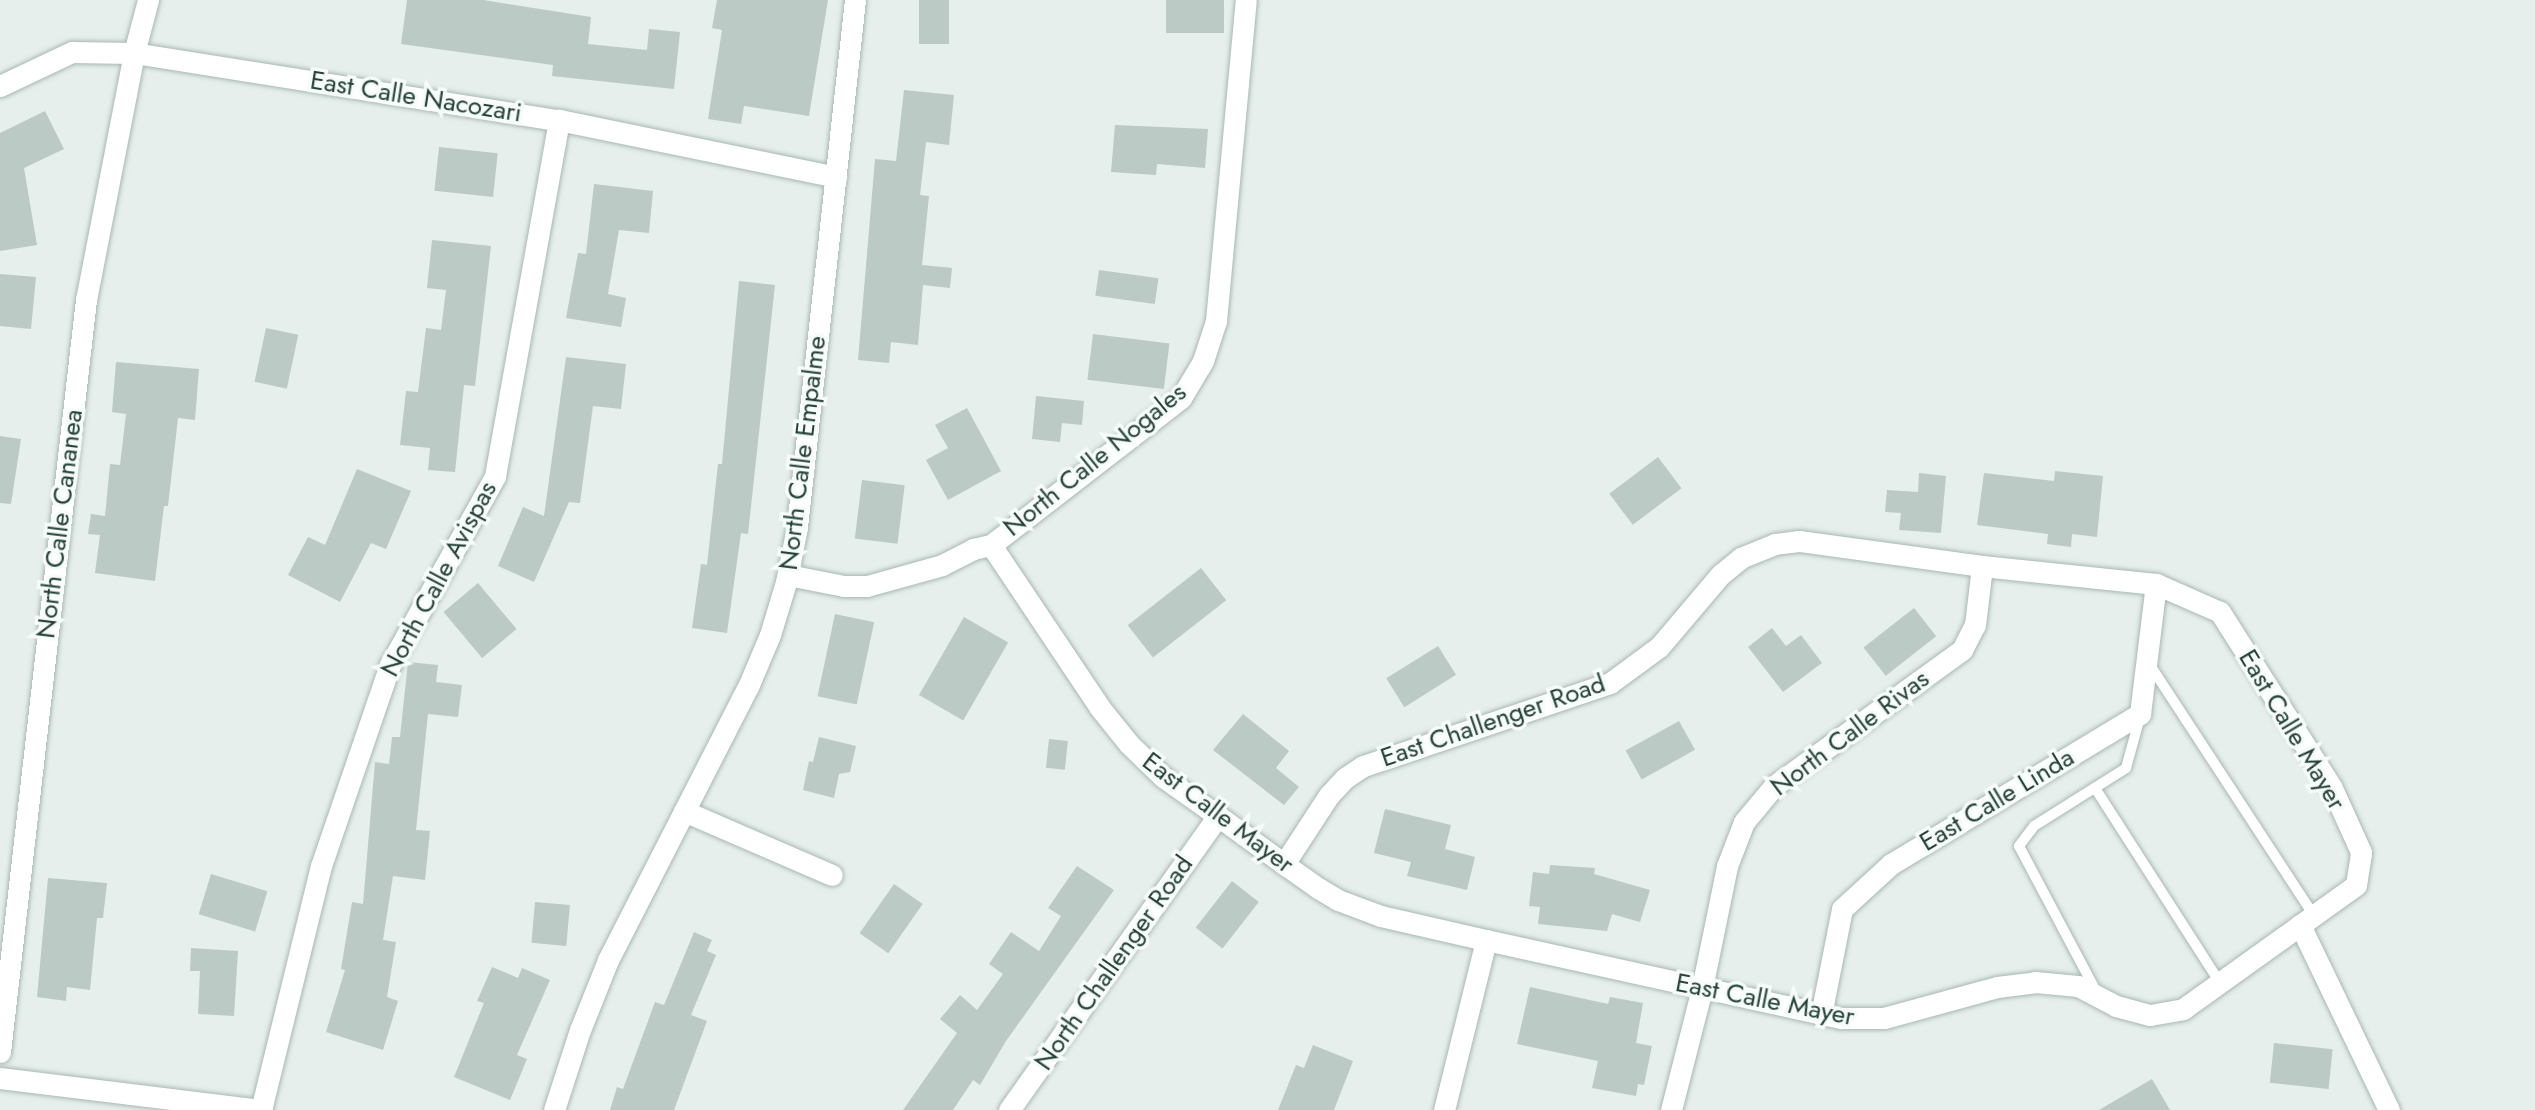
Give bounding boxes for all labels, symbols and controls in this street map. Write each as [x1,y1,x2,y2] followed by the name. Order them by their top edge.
[308,65,524,129] street label: East Calle Nacozari
[773,334,833,572] street label: North Calle Empalme
[997,377,1193,543] street label: North Calle Nogales
[30,408,90,640] street label: North Calle Cananea
[374,476,504,682] street label: North Calle Avispas
[2232,644,2352,816] street label: East Calle Mayer
[1765,663,1935,803] street label: North Calle Rivas
[1377,668,1609,774] street label: East Challenger Road
[1914,742,2080,858] street label: East Calle Linda
[1136,746,1300,880] street label: East Calle Mayer
[1028,850,1200,1076] street label: North Challenger Road
[1673,967,1857,1033] street label: East Calle Mayer

